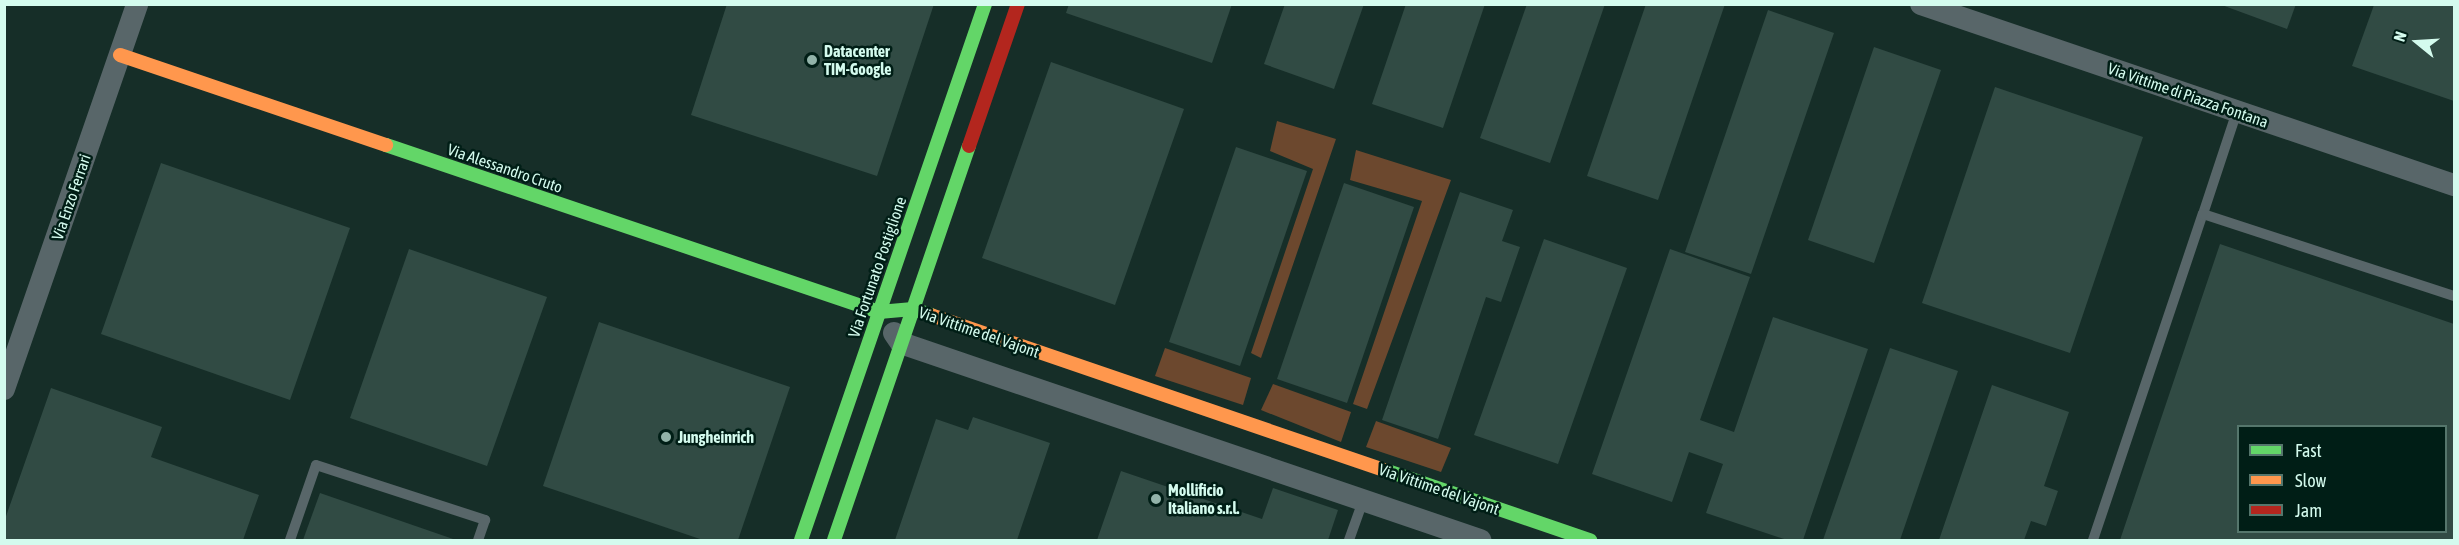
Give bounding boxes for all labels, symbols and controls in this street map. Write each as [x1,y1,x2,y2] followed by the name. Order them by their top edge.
[2387,12,2447,72] north arrow
[2390,29,2410,44] text: N
[824,41,892,79] place label: Datacenter TIM-Google
[805,53,819,67] marker: Datacenter TIM-Google
[2105,59,2271,131] street label: Via Vittime di Piazza Fontana
[445,139,565,197] street label: Via Alessandro Cruto
[47,152,95,242] street label: Via Enzo Ferrari
[844,194,910,340] street label: Via Fortunato Postiglione
[916,302,1042,362] street label: Via Vittime del Vajont
[2237,425,2447,533] legend
[678,427,754,447] place label: Jungheinrich
[659,430,673,444] marker: Jungheinrich
[2295,440,2322,461] text: Fast
[1376,459,1502,519] street label: Via Vittime del Vajont
[2295,470,2326,491] text: Slow
[1168,480,1239,518] place label: Mollificio Italiano s.r.l.
[1149,492,1163,506] marker: Mollificio Italiano s.r.l.
[2295,500,2322,521] text: Jam

